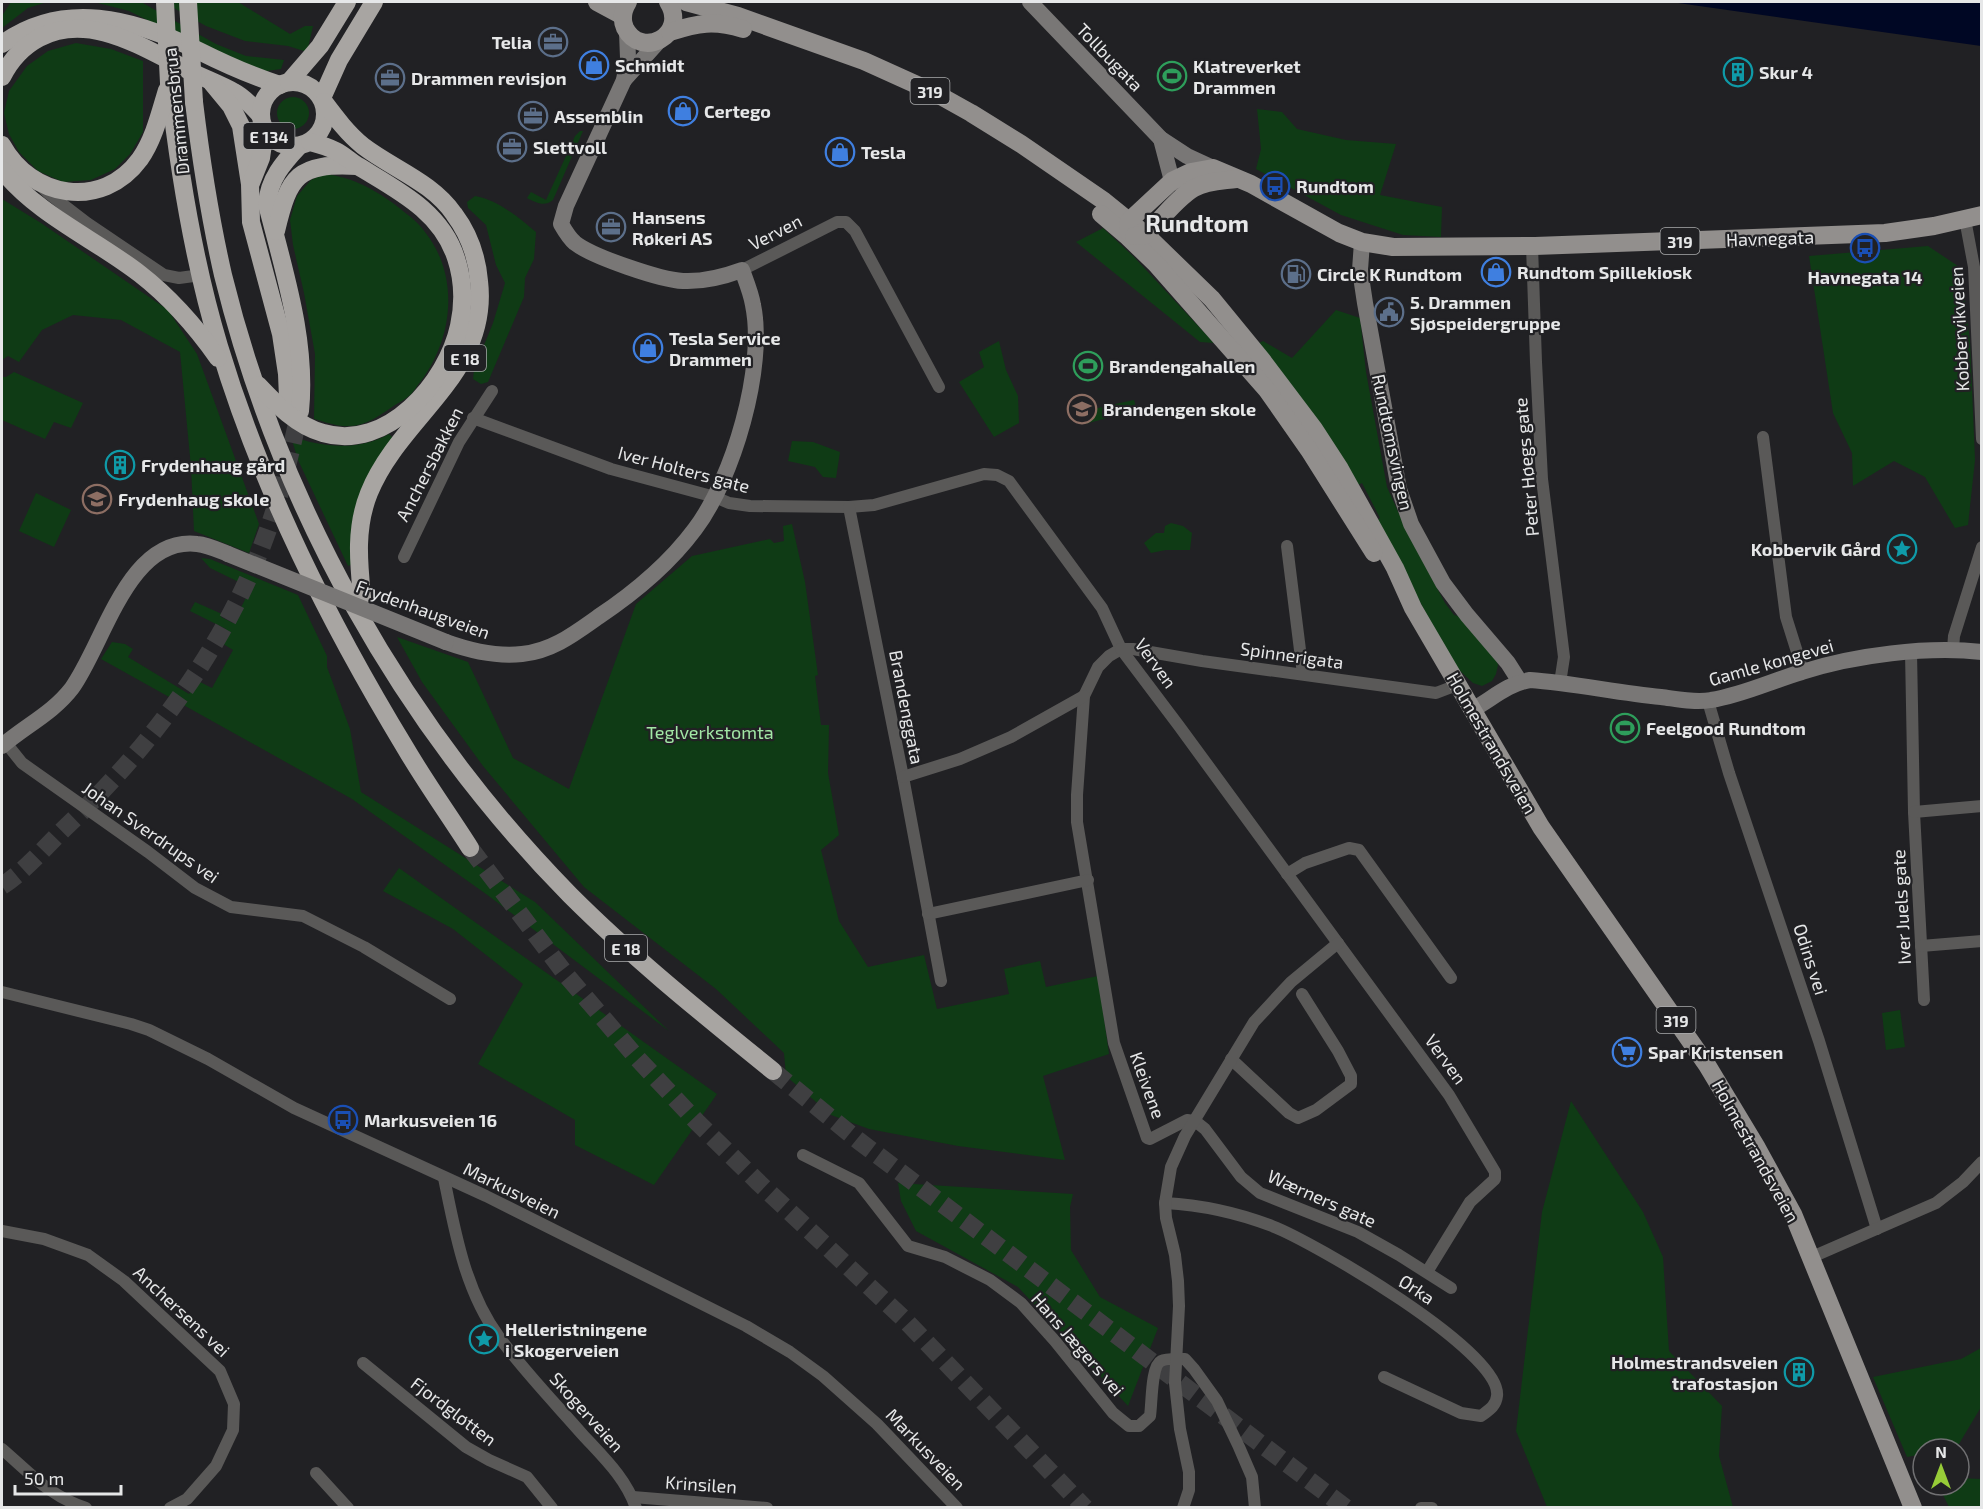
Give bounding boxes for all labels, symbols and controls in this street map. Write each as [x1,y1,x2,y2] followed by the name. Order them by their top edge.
[1072,18,1148,96] street label: Tollbugata
[537,26,569,58] office icon: Telia
[492,31,532,53] place label: Telia
[158,46,194,176] street label: Drammensbrua
[578,49,610,81] shop icon: Schmidt
[615,54,685,76] place label: Schmidt
[1193,55,1301,98] place label: Klatreverket Drammen
[1722,56,1754,88] building icon: Skur 4
[1156,60,1188,92] sports icon: Klatreverket Drammen
[1759,61,1813,83] place label: Skur 4
[374,62,406,94] office icon: Drammen revisjon
[411,67,567,89] place label: Drammen revisjon
[910,78,950,104] road number: 319
[667,95,699,127] shop icon: Certego
[517,100,549,132] office icon: Assemblin
[704,100,771,122] place label: Certego
[554,105,643,127] place label: Assemblin
[244,123,294,149] road number: E 134
[496,131,528,163] office icon: Slettvoll
[533,136,607,158] place label: Slettvoll
[824,136,856,168] shop icon: Tesla
[861,141,906,163] place label: Tesla
[1259,170,1291,202] bus stop icon: Rundtom
[1296,175,1374,197] place label: Rundtom
[632,206,713,249] place label: Hansens Røkeri AS
[1145,208,1249,237] district label: Rundtom
[745,209,805,255] street label: Verven
[595,211,627,243] office icon: Hansens Røkeri AS
[1726,225,1814,251] street label: Havnegata
[1660,228,1700,254] road number: 319
[1849,232,1881,264] bus stop icon: Havnegata 14
[1480,256,1512,288] shop icon: Rundtom Spillekiosk
[1280,258,1312,290] fuel station icon: Circle K Rundtom
[1517,261,1692,283] place label: Rundtom Spillekiosk
[1317,263,1462,285] place label: Circle K Rundtom
[1807,266,1923,288] place label: Havnegata 14
[1945,266,1973,392] street label: Kobbervikveien
[1410,291,1561,334] place label: 5. Drammen Sjøspeidergruppe
[1373,296,1405,328] public building icon: 5. Drammen Sjøspeidergruppe
[669,327,781,370] place label: Tesla Service Drammen
[632,332,664,364] shop icon: Tesla Service Drammen
[444,345,486,371] road number: E 18
[1072,350,1104,382] sports icon: Brandengahallen
[1109,355,1255,377] place label: Brandengahallen
[1368,372,1418,512] street label: Rundtomsvingen
[1066,393,1098,425] school or university icon: Brandengen skole
[1509,397,1543,537] street label: Peter Høegs gate
[1103,398,1256,420] place label: Brandengen skole
[391,403,467,525] street label: Anchersbakken
[616,441,752,497] street label: Iver Holters gate
[104,449,136,481] building icon: Frydenhaug gård
[141,454,285,476] place label: Frydenhaug gård
[81,483,113,515] school or university icon: Frydenhaug skole
[118,488,269,510] place label: Frydenhaug skole
[1886,533,1918,565] place icon: Kobbervik Gård
[1751,538,1881,560] place label: Kobbervik Gård
[353,575,493,643] street label: Frydenhaugveien
[1130,634,1182,692] street label: Verven
[1706,634,1836,690] street label: Gamle kongevei
[1239,637,1345,673] street label: Spinnerigata
[885,648,929,766] street label: Brandenggata
[1443,668,1541,818] street label: Holmestrandsveien
[1609,712,1641,744] sports icon: Feelgood Rundtom
[1646,717,1806,739] place label: Feelgood Rundtom
[646,721,774,743] park label: Teglverkstomta
[78,777,224,887] street label: Johan Sverdrups vei
[1887,849,1915,965] street label: Iver Juels gate
[1789,921,1833,997] street label: Odins vei
[605,935,647,961] road number: E 18
[1656,1007,1696,1033] road number: 319
[1420,1030,1472,1088] street label: Verven
[1611,1036,1643,1068] supermarket icon: Spar Kristensen
[1648,1041,1783,1063] place label: Spar Kristensen
[1126,1049,1170,1121] street label: Kleivene
[1708,1076,1804,1226] street label: Holmestrandsveien
[327,1104,359,1136] bus stop icon: Markusveien 16
[364,1109,497,1131] place label: Markusveien 16
[460,1157,564,1223] street label: Markusveien
[1264,1164,1380,1232] street label: Wærners gate
[129,1261,235,1361] street label: Anchersens vei
[1395,1269,1439,1309] street label: Ørka
[1027,1288,1129,1400] street label: Hans Jægers vei
[505,1318,647,1361] place label: Helleristningene i Skogerveien
[468,1323,500,1355] place icon: Helleristningene i Skogerveien
[1611,1351,1778,1394] place label: Holmestrandsveien trafostasjon
[1783,1356,1815,1388] building icon: Holmestrandsveien trafostasjon
[545,1368,629,1456] street label: Skogerveien
[407,1372,501,1450] street label: Fjordgløtten
[882,1404,970,1494] street label: Markusveien
[1911,1437,1971,1497] north arrow
[1935,1442,1947,1461] text: N
[15,1458,122,1496] scale bar
[24,1467,64,1489] text: 50 m
[664,1471,738,1497] street label: Krinsilen

